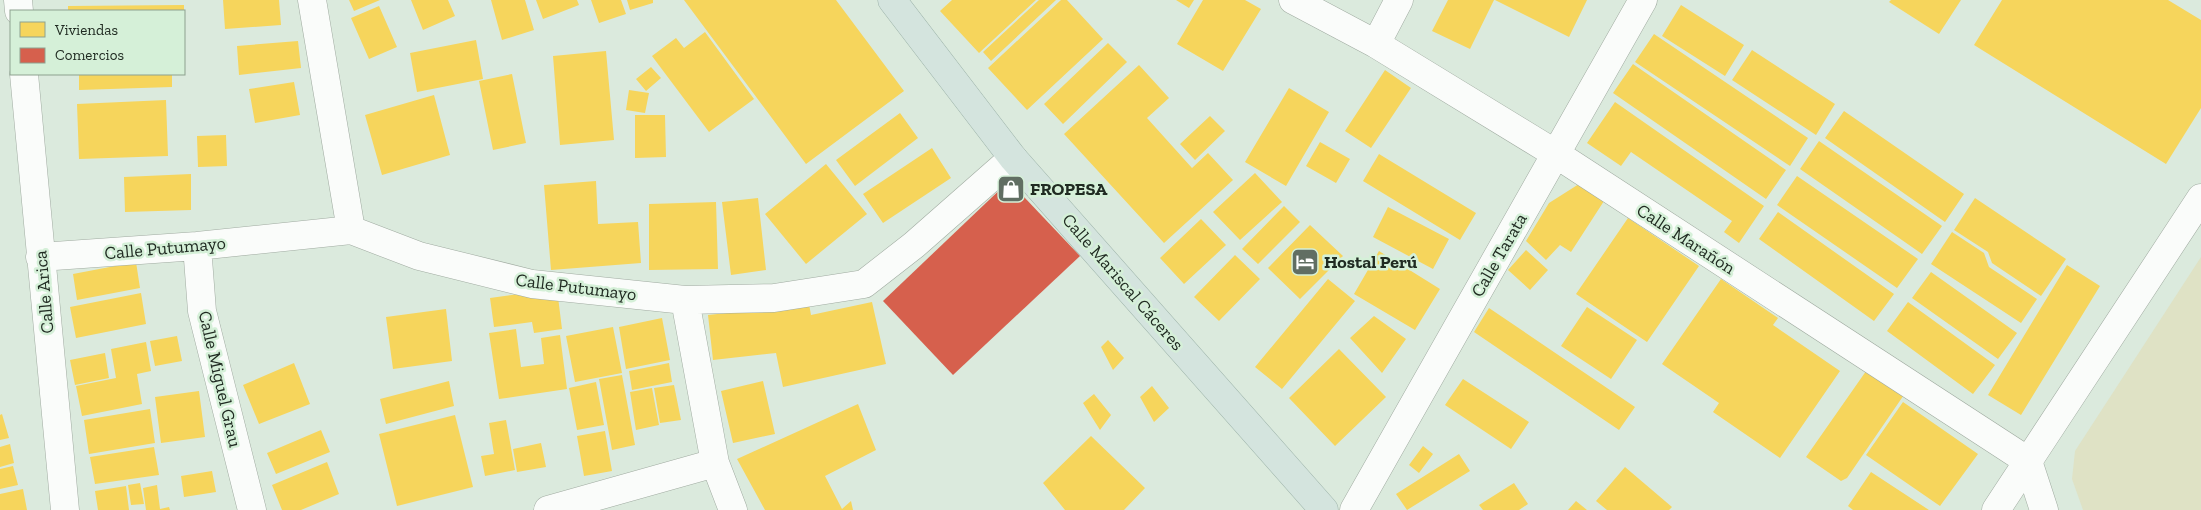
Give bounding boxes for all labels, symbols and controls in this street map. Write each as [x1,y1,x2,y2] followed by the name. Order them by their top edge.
[10,10,185,75] legend
[54,21,118,39] text: Viviendas
[55,46,124,64] text: Comercios
[996,174,1026,204] shop icon: FROPESA
[1030,178,1108,200] place label: FROPESA
[1633,199,1740,279] street label: Calle Marañón
[1058,209,1189,355] street label: Calle Mariscal Cáceres
[1466,209,1532,301] street label: Calle Tarata
[103,232,227,264] street label: Calle Putumayo
[1290,247,1320,277] hotel icon: Hostal Perú
[29,249,59,334] street label: Calle Arica
[1324,251,1418,273] place label: Hostal Perú
[514,269,638,305] street label: Calle Putumayo
[194,309,246,449] street label: Calle Miguel Grau

